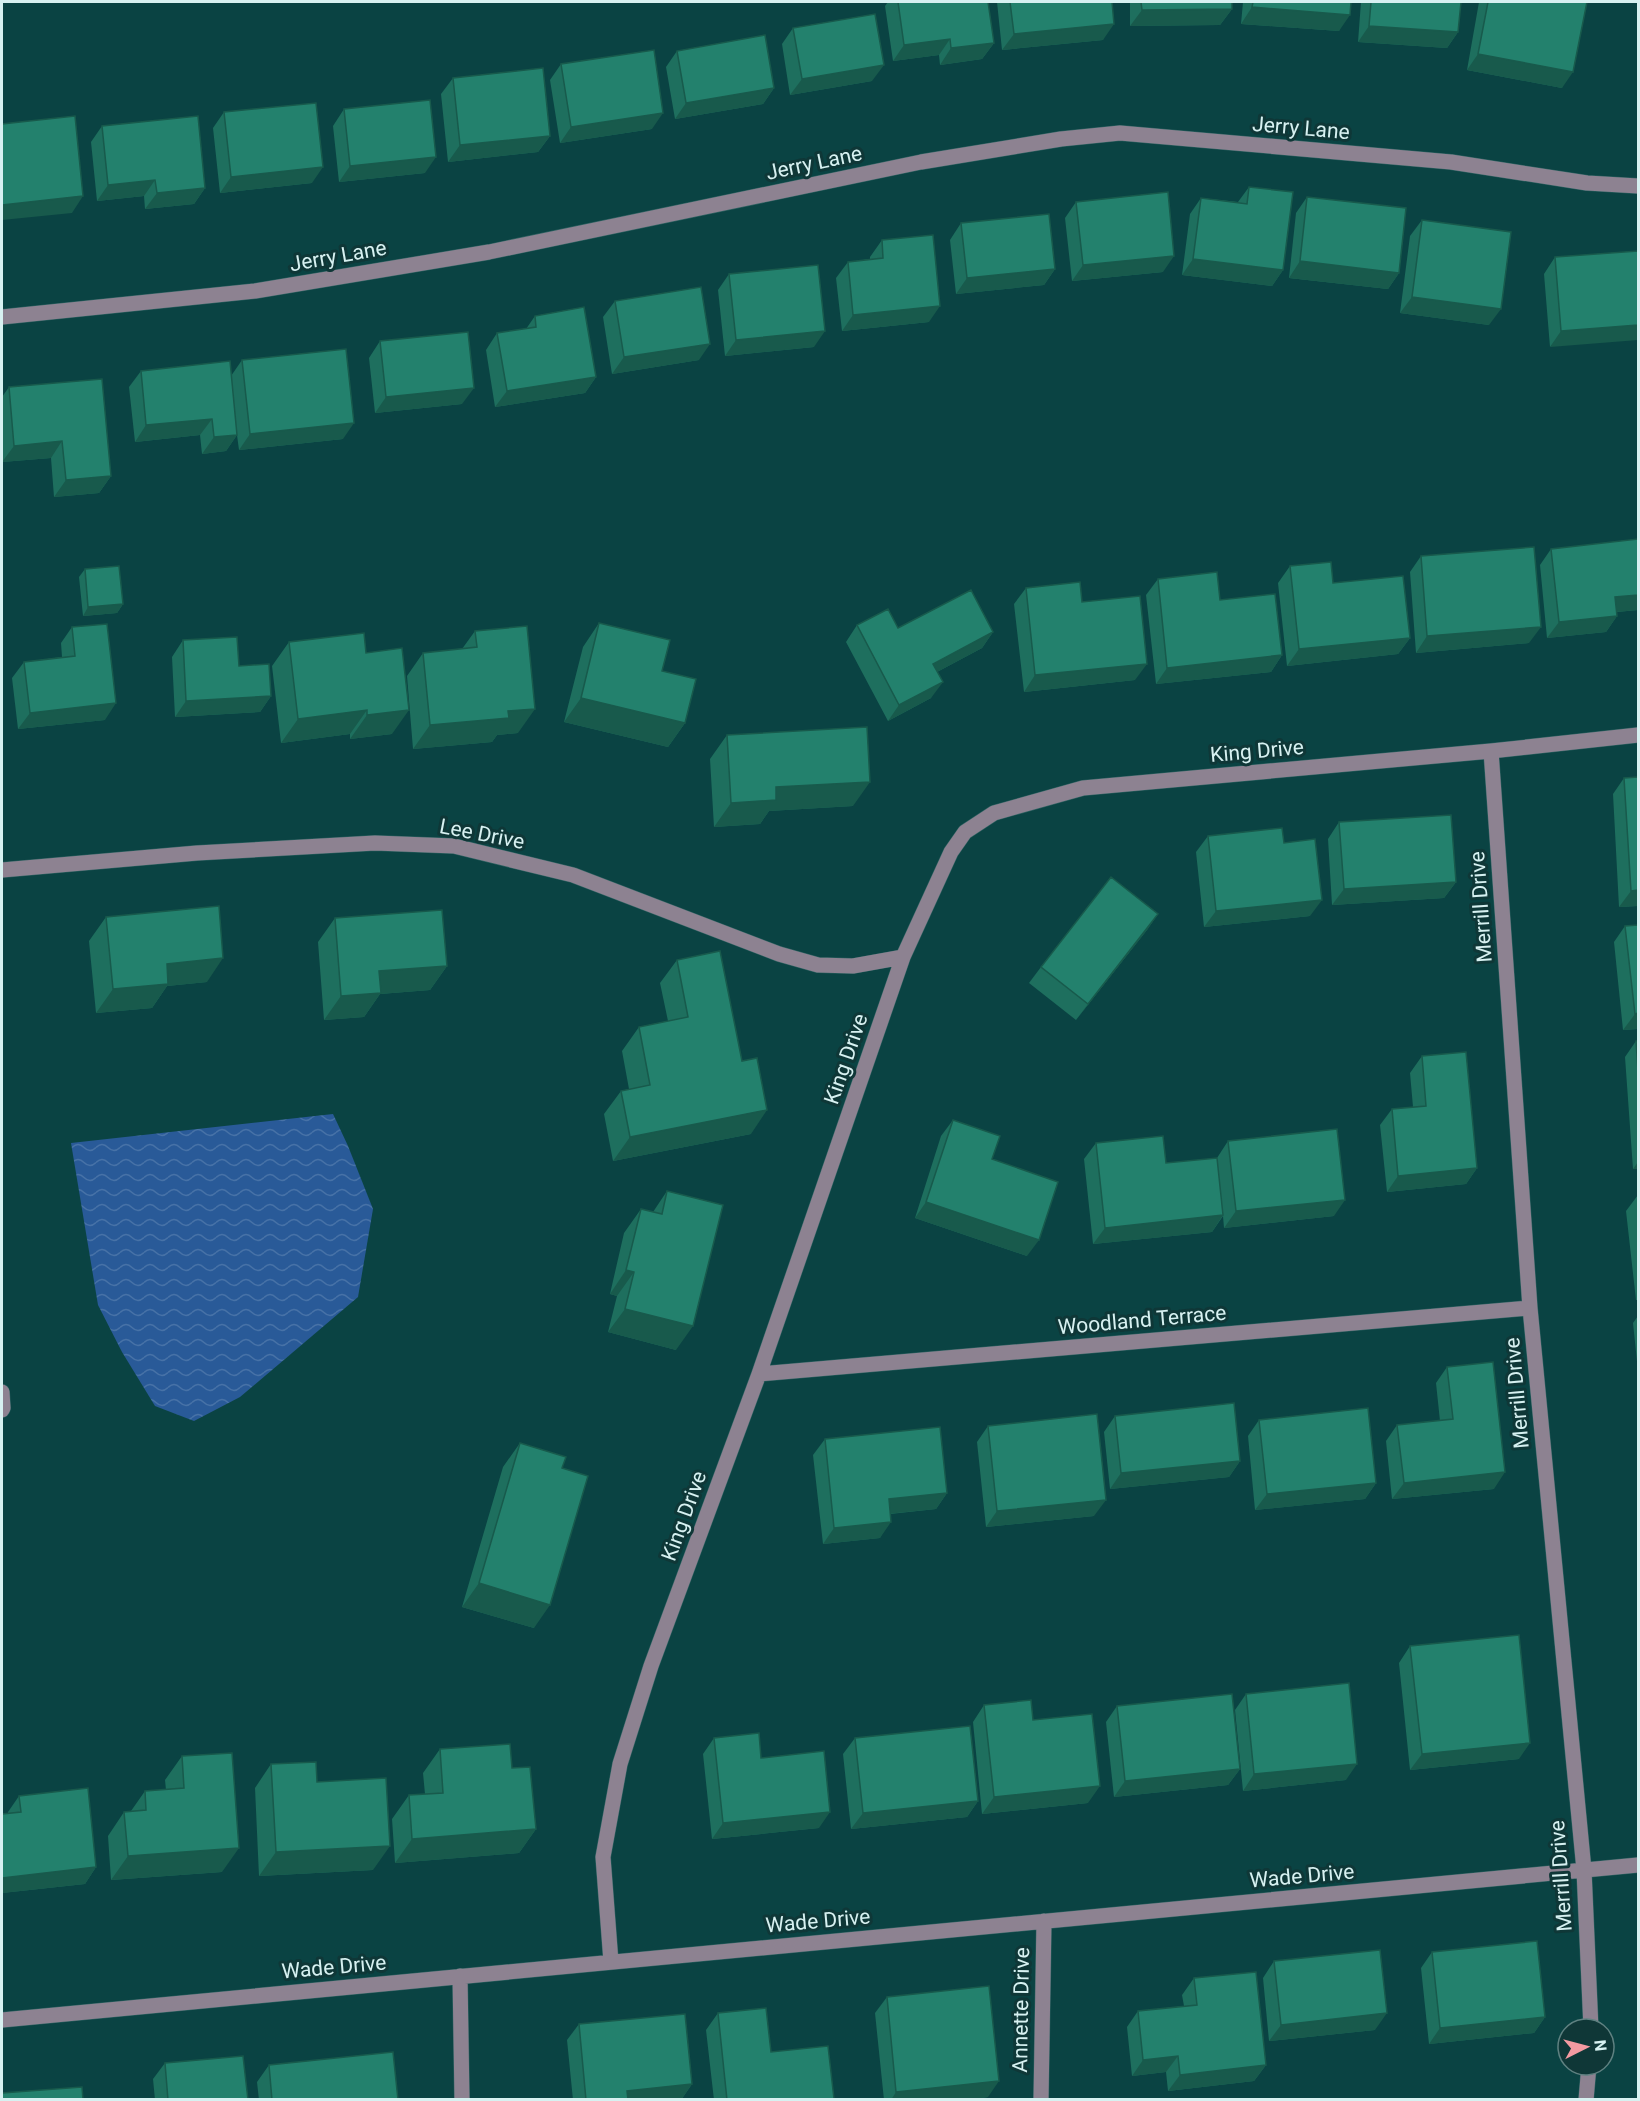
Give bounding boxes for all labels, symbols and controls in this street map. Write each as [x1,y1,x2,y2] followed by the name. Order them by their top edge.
[1251,112,1351,144] street label: Jerry Lane
[764,141,864,185] street label: Jerry Lane
[288,236,388,276] street label: Jerry Lane
[1209,735,1305,767] street label: King Drive
[438,814,526,854] street label: Lee Drive
[1465,851,1497,963] street label: Merrill Drive
[819,1011,873,1107] street label: King Drive
[1057,1301,1227,1339] street label: Woodland Terrace
[1500,1336,1534,1450] street label: Merrill Drive
[657,1468,711,1564] street label: King Drive
[1545,1820,1577,1932] street label: Merrill Drive
[1249,1859,1355,1893] street label: Wade Drive
[765,1904,871,1938] street label: Wade Drive
[1008,1947,1034,2073] street label: Annette Drive
[281,1950,387,1984] street label: Wade Drive
[1556,2017,1616,2077] north arrow
[1590,2039,1610,2052] text: N

